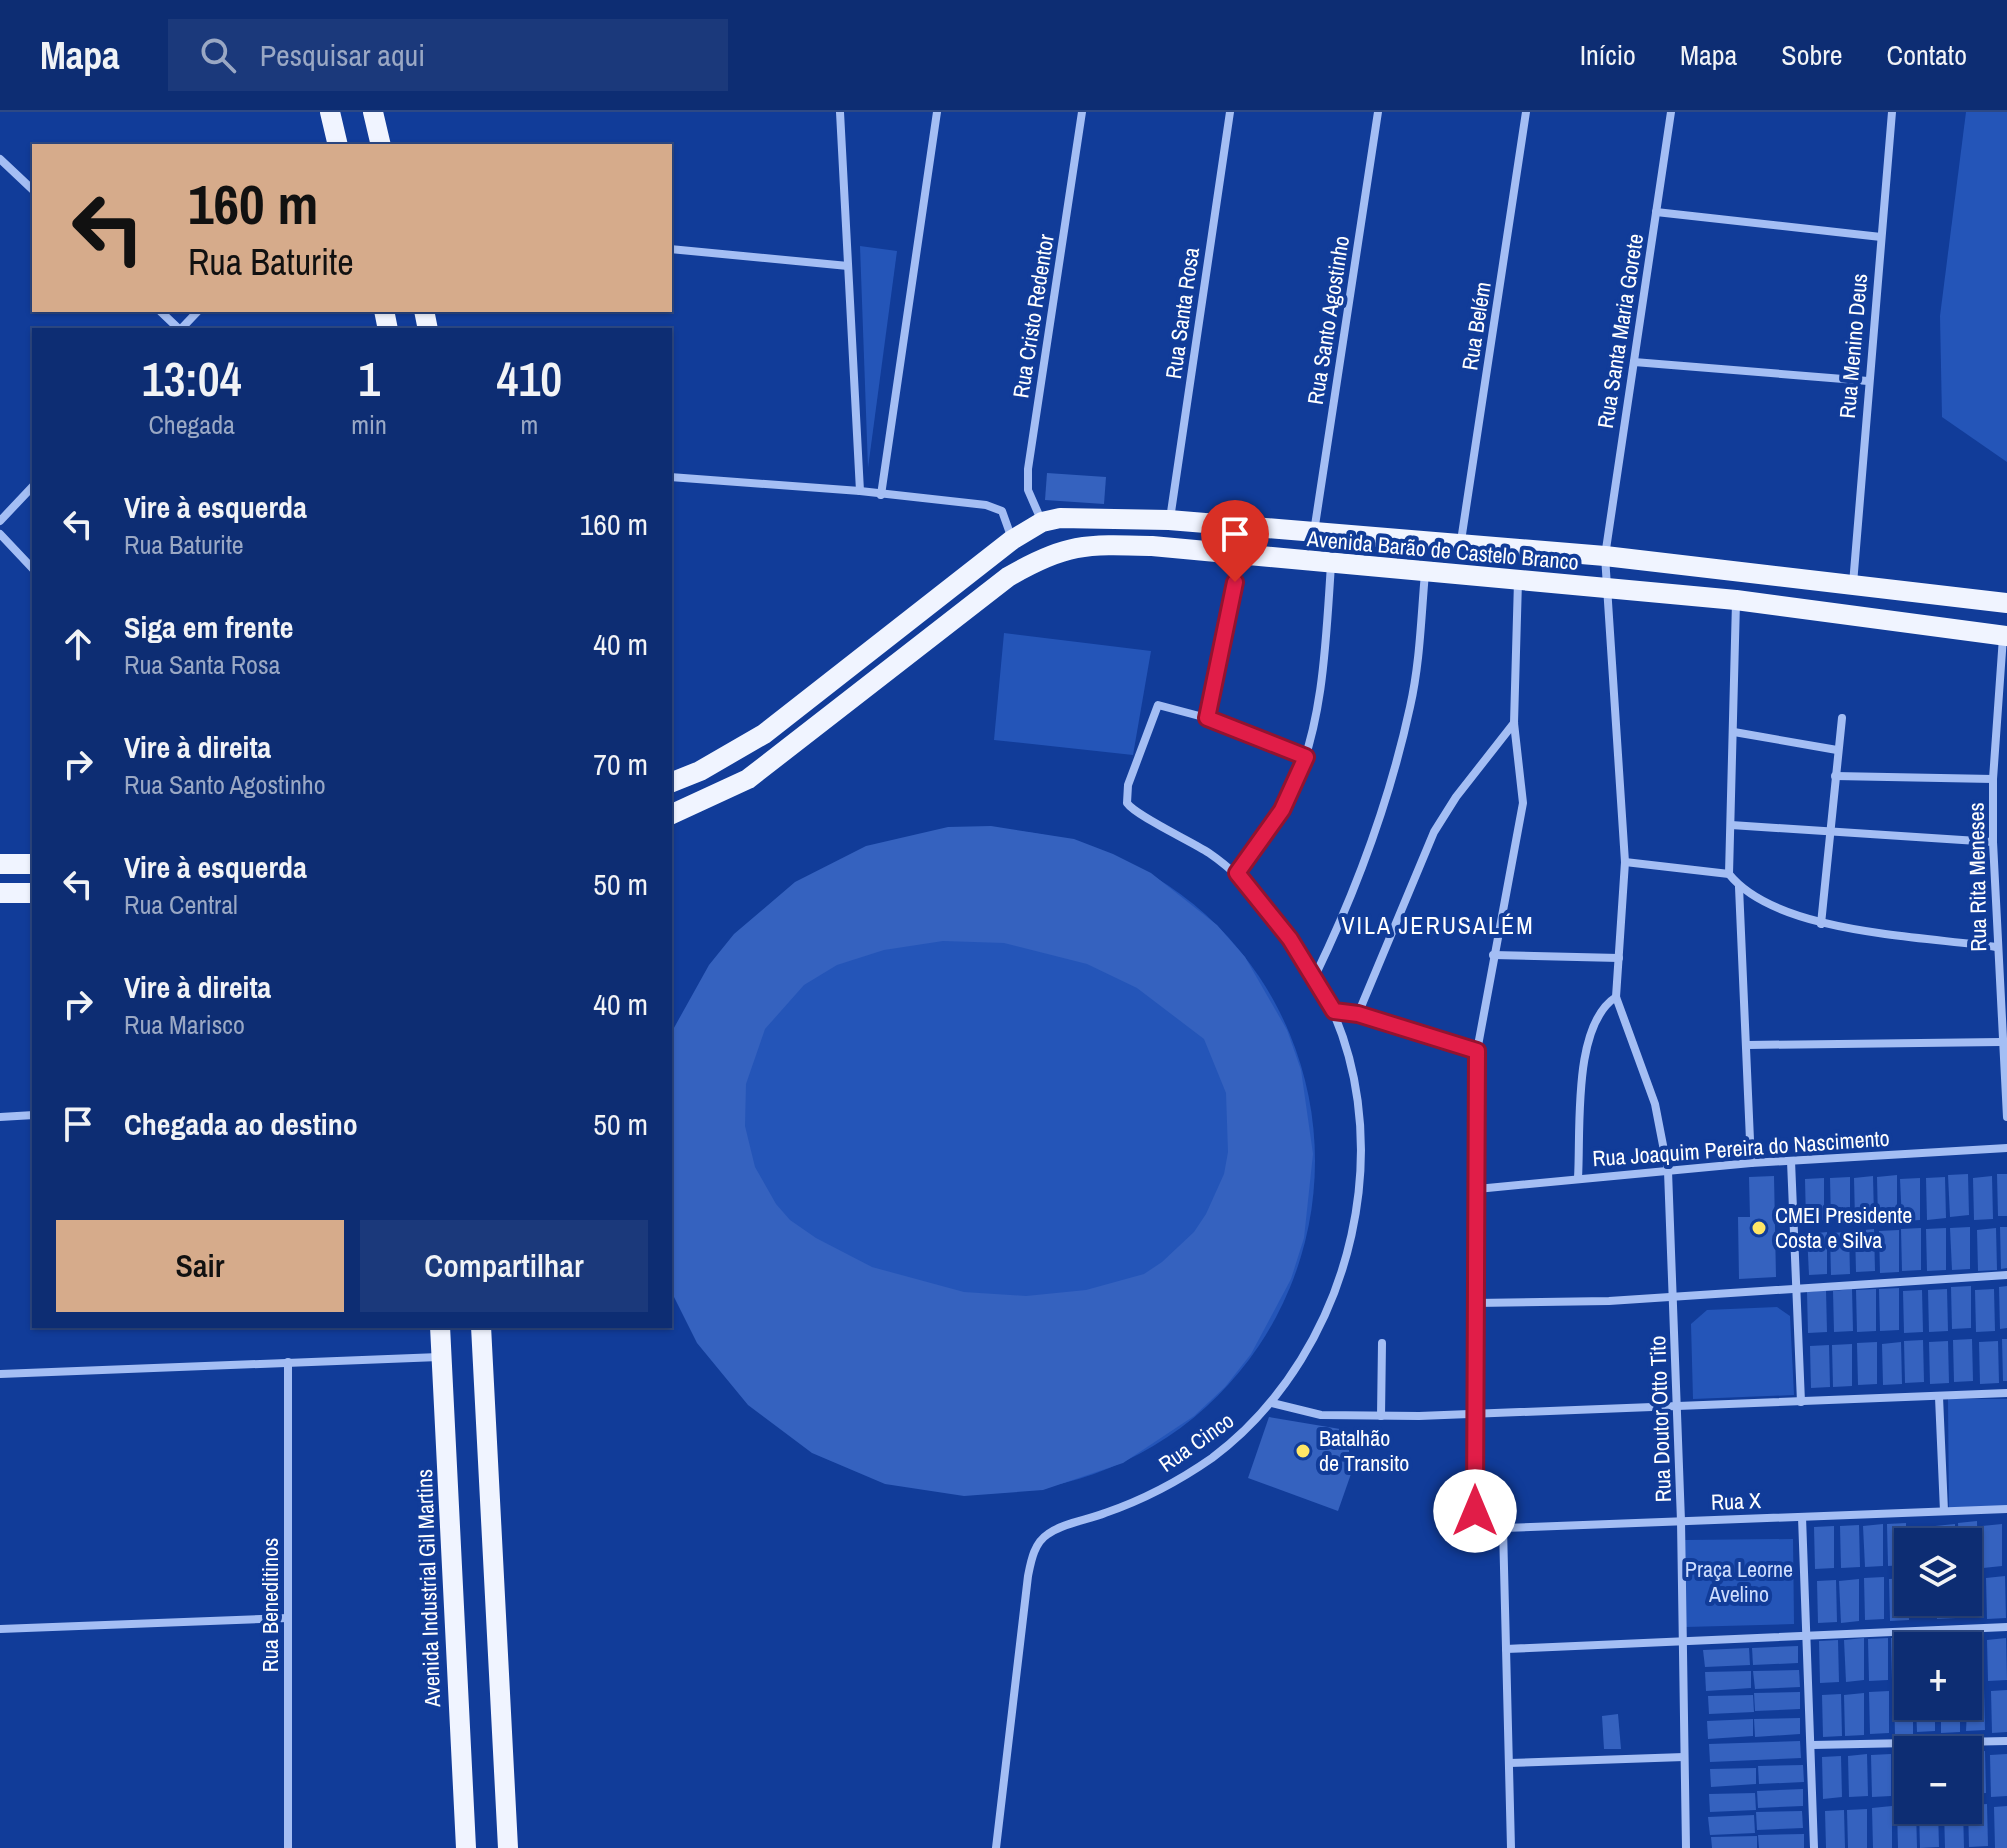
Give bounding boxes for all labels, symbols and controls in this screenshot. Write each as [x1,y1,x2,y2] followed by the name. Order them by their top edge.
[168,19,728,91] search box
[40,30,120,81] text: Mapa
[196,33,240,77] icon: search
[260,35,425,75] text: Pesquisar aqui
[1580,36,1636,74] text: Início
[1680,36,1737,74] text: Mapa
[1781,36,1843,74] text: Sobre
[1887,36,1967,74] text: Contato
[188,166,318,241] text: 160 m
[56,176,160,280] icon: left
[1005,232,1061,400] street label: Rua Cristo Redentor
[1590,232,1650,430] street label: Rua Santa Maria Gorete
[1300,233,1356,407] street label: Rua Santo Agostinho
[188,238,354,286] text: Rua Baturite
[1158,245,1206,381] street label: Rua Santa Rosa
[1832,272,1874,420] street label: Rua Menino Deus
[1454,280,1498,372] street label: Rua Belém
[142,346,242,411] text: 13:04
[358,346,380,411] text: 1
[497,346,562,411] text: 410
[148,407,235,442] text: Chegada
[351,407,387,442] text: min
[521,407,538,442] text: m
[124,487,307,527] text: Vire à esquerda
[1201,500,1269,582] pin
[56,502,100,546] icon: left
[580,504,648,544] text: 160 m
[1213,512,1257,556] icon: arrive
[1305,523,1580,577] street label: Avenida Barão de Castelo Branco
[124,527,244,562] text: Rua Baturite
[124,607,294,647] text: Siga em frente
[56,622,100,666] icon: ahead
[593,624,648,664] text: 40 m
[124,647,280,682] text: Rua Santa Rosa
[124,727,271,767] text: Vire à direita
[56,742,100,786] icon: right
[593,744,648,784] text: 70 m
[124,767,326,802] text: Rua Santo Agostinho
[1961,802,1993,952] street label: Rua Rita Meneses
[124,847,307,887] text: Vire à esquerda
[56,862,100,906] icon: left
[593,864,648,904] text: 50 m
[124,887,238,922] text: Rua Central
[1341,909,1535,941] district label: VILA JERUSALÉM
[124,967,271,1007] text: Vire à direita
[56,982,100,1026] icon: right
[593,984,648,1024] text: 40 m
[124,1007,245,1042] text: Rua Marisco
[56,1102,100,1146] icon: arrive
[124,1104,358,1144] text: Chegada ao destino
[593,1104,648,1144] text: 50 m
[1591,1123,1891,1173] street label: Rua Joaquim Pereira do Nascimento
[1775,1200,1912,1255] place label: CMEI Presidente Costa e Silva
[1750,1219,1768,1237] marker: CMEI Presidente Costa e Silva
[56,1220,344,1312] button: Sair
[360,1220,648,1312] button: Compartilhar
[1642,1335,1678,1503] street label: Rua Doutor Otto Tito
[1152,1405,1240,1479] street label: Rua Cinco
[1319,1423,1409,1478] place label: Batalhão de Transito
[1294,1442,1312,1460] marker: Batalhão de Transito
[409,1468,447,1709] street label: Avenida Industrial Gil Martins
[1433,1469,1517,1553] position arrow
[1710,1485,1762,1517] street label: Rua X
[1894,1528,1982,1824] map controls
[1894,1528,1982,1616] button: layers
[255,1538,285,1672] street label: Rua Beneditinos
[1685,1554,1793,1609] park label: Praça Leorne Avelino
[1894,1632,1982,1720] button: +
[1894,1736,1982,1824] button: −

